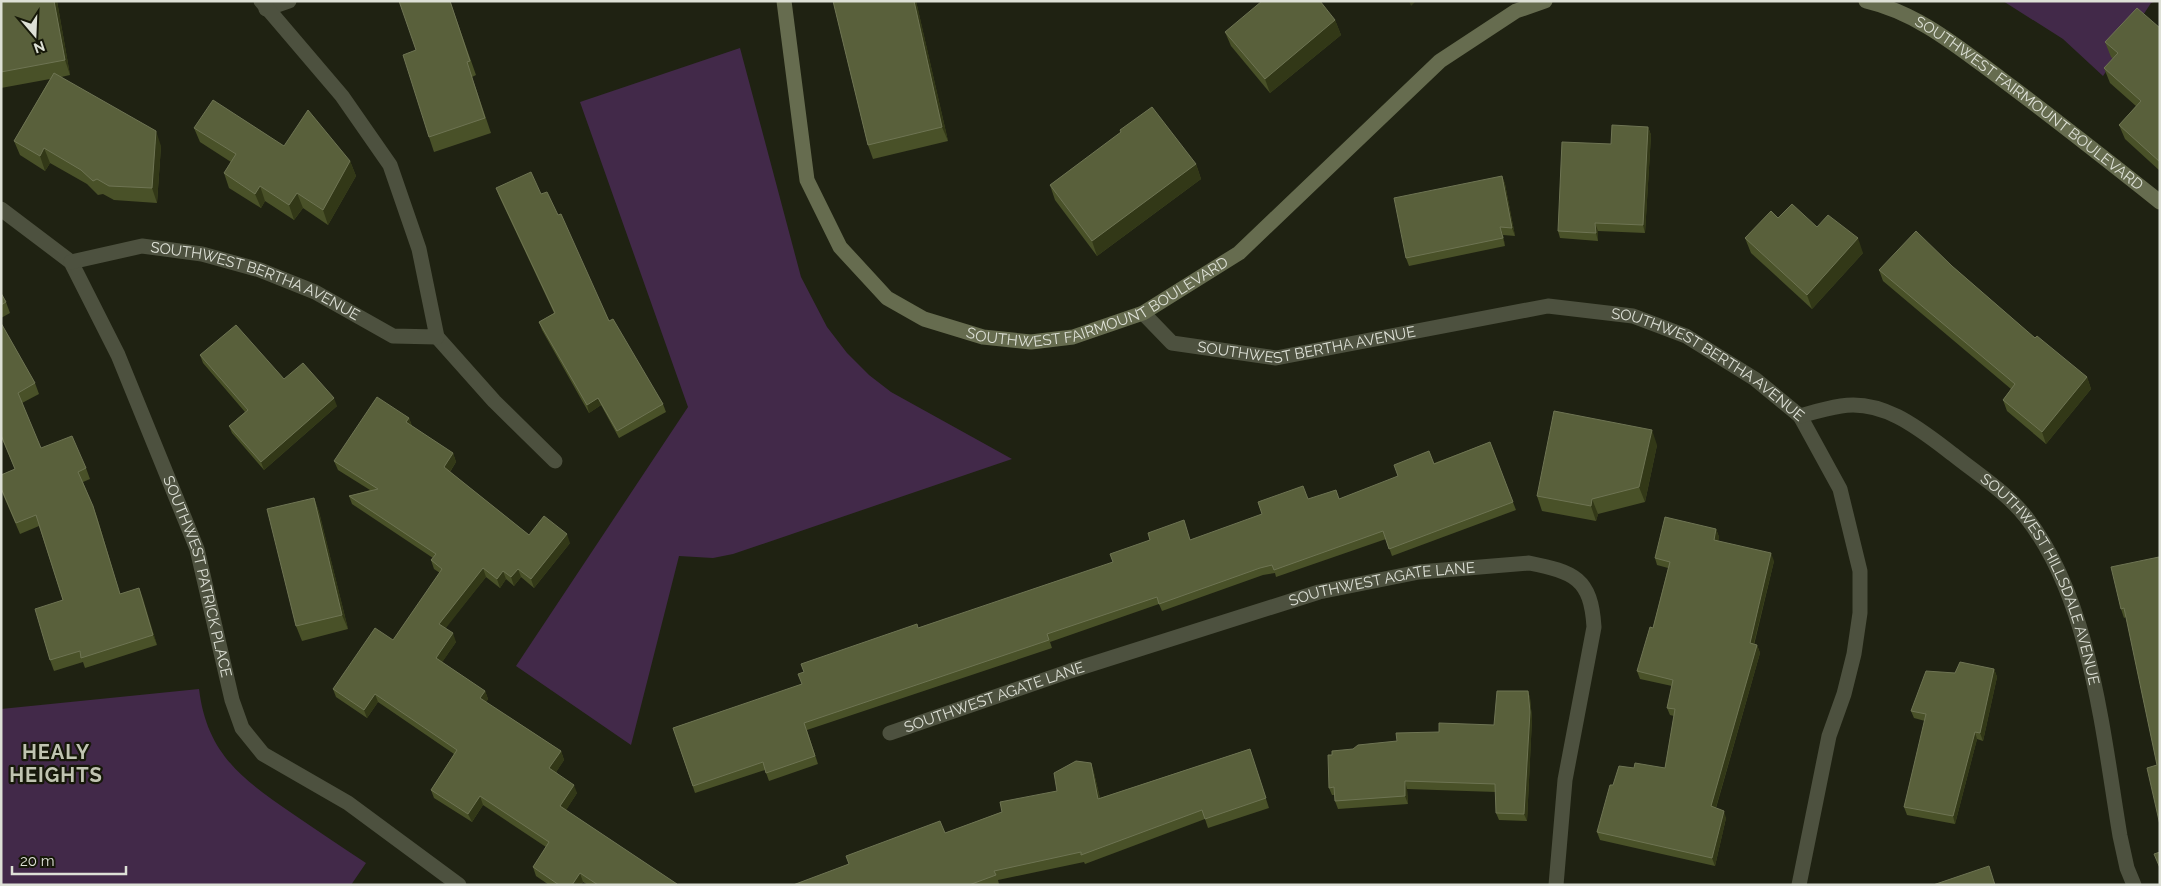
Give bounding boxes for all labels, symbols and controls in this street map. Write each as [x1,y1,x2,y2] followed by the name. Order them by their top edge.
[10,10,60,60] north arrow
[1912,12,2147,194] street label: SOUTHWEST FAIRMOUNT BOULEVARD
[32,38,47,57] text: N
[149,238,363,324] street label: SOUTHWEST BERTHA AVENUE
[964,253,1232,351] street label: SOUTHWEST FAIRMOUNT BOULEVARD
[1610,305,1808,425] street label: SOUTHWEST BERTHA AVENUE
[1196,323,1417,367] street label: SOUTHWEST BERTHA AVENUE
[1977,470,2103,687] street label: SOUTHWEST HILLSDALE AVENUE
[159,473,235,679] street label: SOUTHWEST PATRICK PLACE
[1286,558,1476,610] street label: SOUTHWEST AGATE LANE
[902,658,1086,737] street label: SOUTHWEST AGATE LANE
[9,740,103,787] district label: HEALY HEIGHTS
[12,844,126,876] scale bar
[20,852,55,870] text: 20 m

